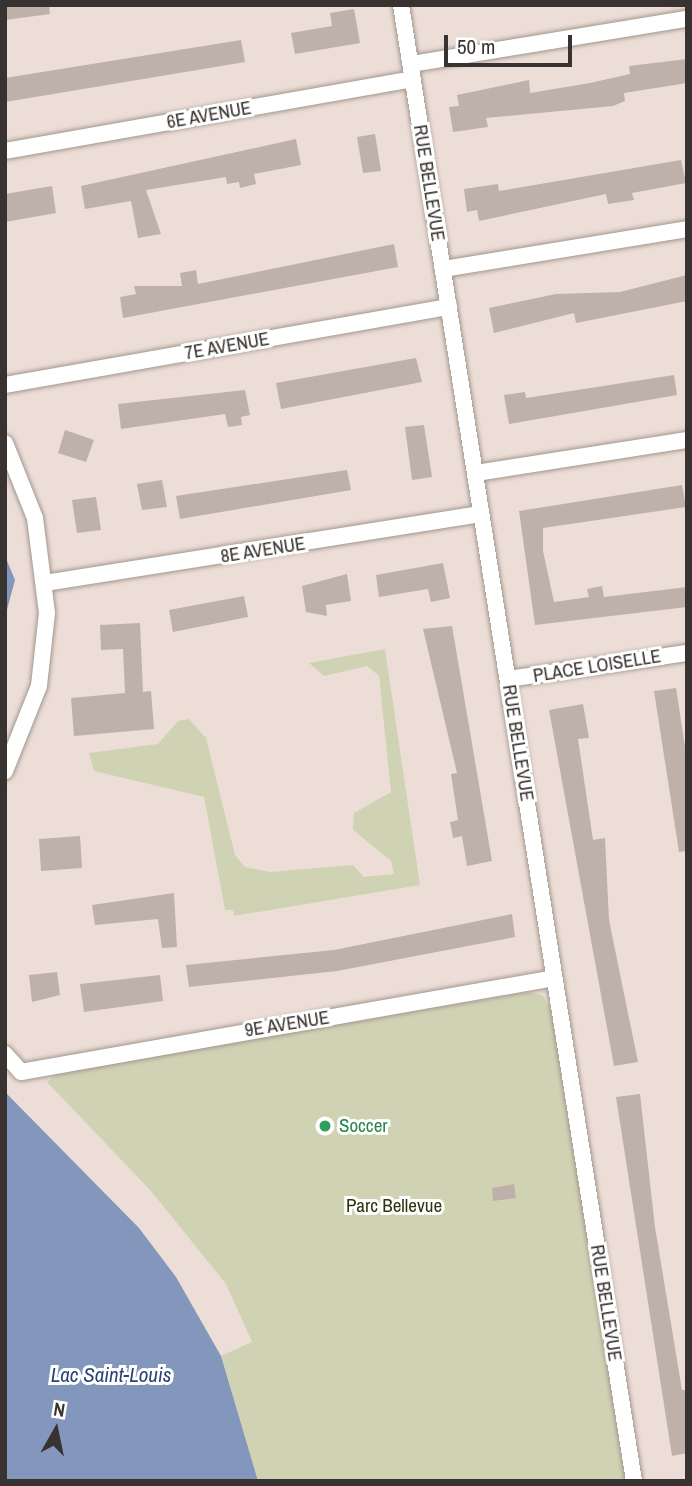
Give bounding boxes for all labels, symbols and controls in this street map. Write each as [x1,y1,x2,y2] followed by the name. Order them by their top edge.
[447,21,575,65] scale bar
[457,32,495,61] text: 50 m
[165,96,253,134] street label: 6E AVENUE
[409,123,449,243] street label: RUE BELLEVUE
[183,327,271,365] street label: 7E AVENUE
[219,532,307,568] street label: 8E AVENUE
[531,645,663,687] street label: PLACE LOISELLE
[498,683,538,803] street label: RUE BELLEVUE
[243,1006,331,1042] street label: 9E AVENUE
[339,1115,387,1137] place label: Soccer
[317,1118,333,1134] marker: Soccer
[346,1195,442,1217] park label: Parc Bellevue
[586,1243,626,1363] street label: RUE BELLEVUE
[51,1362,171,1388] water label: Lac Saint-Louis
[21,1395,91,1465] north arrow
[52,1396,67,1423] text: N

